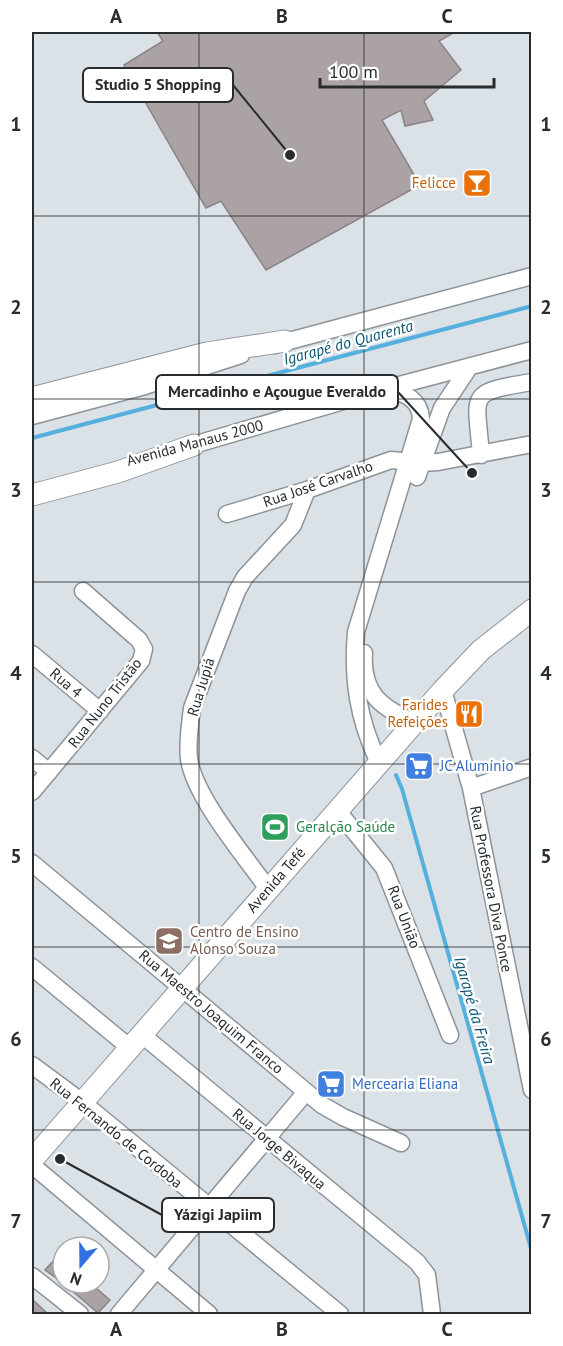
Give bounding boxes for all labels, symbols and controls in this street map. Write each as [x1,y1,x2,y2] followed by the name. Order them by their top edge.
[110,3,123,29] text: A
[276,3,288,29] text: B
[441,3,453,29] text: C
[320,51,494,89] scale bar
[329,60,378,83] text: 100 m
[83,68,233,102] callout: Studio 5 Shopping
[95,74,221,94] text: Studio 5 Shopping
[10,111,22,137] text: 1
[540,111,552,137] text: 1
[461,167,493,199] bar icon: Felicce
[412,173,456,192] place label: Felicce
[10,294,22,320] text: 2
[540,294,552,320] text: 2
[281,315,415,369] water label: Igarapé do Quarenta
[156,375,398,409] callout: Mercadinho e Açougue Everaldo
[168,381,386,401] text: Mercadinho e Açougue Everaldo
[124,415,265,470] street label: Avenida Manaus 2000
[260,456,375,511] street label: Rua José Carvalho
[10,477,22,503] text: 3
[540,477,552,503] text: 3
[64,654,146,751] street label: Rua Nuno Tristão
[183,655,218,718] street label: Rua Jupiá
[10,660,22,686] text: 4
[540,660,552,686] text: 4
[46,664,86,702] street label: Rua 4
[388,695,448,731] place label: Farides Refeições
[453,698,485,730] restaurant icon: Farides Refeições
[403,750,435,782] supermarket icon: JC Alumínio
[439,756,514,775] place label: JC Alumínio
[466,804,517,974] street label: Rua Professora Diva Ponce
[259,811,291,843] sports icon: Geralção Saúde
[296,817,395,836] place label: Geralção Saúde
[10,843,22,869] text: 5
[242,843,309,916] street label: Avenida Tefé
[540,843,552,869] text: 5
[384,883,425,951] street label: Rua União
[190,922,299,958] place label: Centro de Ensino Alonso Souza
[153,925,185,957] school or university icon: Centro de Ensino Alonso Souza
[135,946,287,1078] street label: Rua Maestro Joaquim Franco
[450,954,500,1066] water label: Igarapé da Freira
[10,1026,22,1052] text: 6
[540,1026,552,1052] text: 6
[315,1068,347,1100] supermarket icon: Mercearia Eliana
[46,1073,187,1192] street label: Rua Fernando de Cordoba
[352,1074,458,1093] place label: Mercearia Eliana
[229,1104,330,1193] street label: Rua Jorge Bivaqua
[162,1198,274,1232] callout: Yázigi Japiim
[173,1204,262,1224] text: Yázigi Japiim
[10,1208,22,1234] text: 7
[540,1208,552,1234] text: 7
[51,1235,111,1295] north arrow
[68,1268,84,1290] text: N
[110,1316,123,1342] text: A
[276,1316,288,1342] text: B
[441,1316,453,1342] text: C

